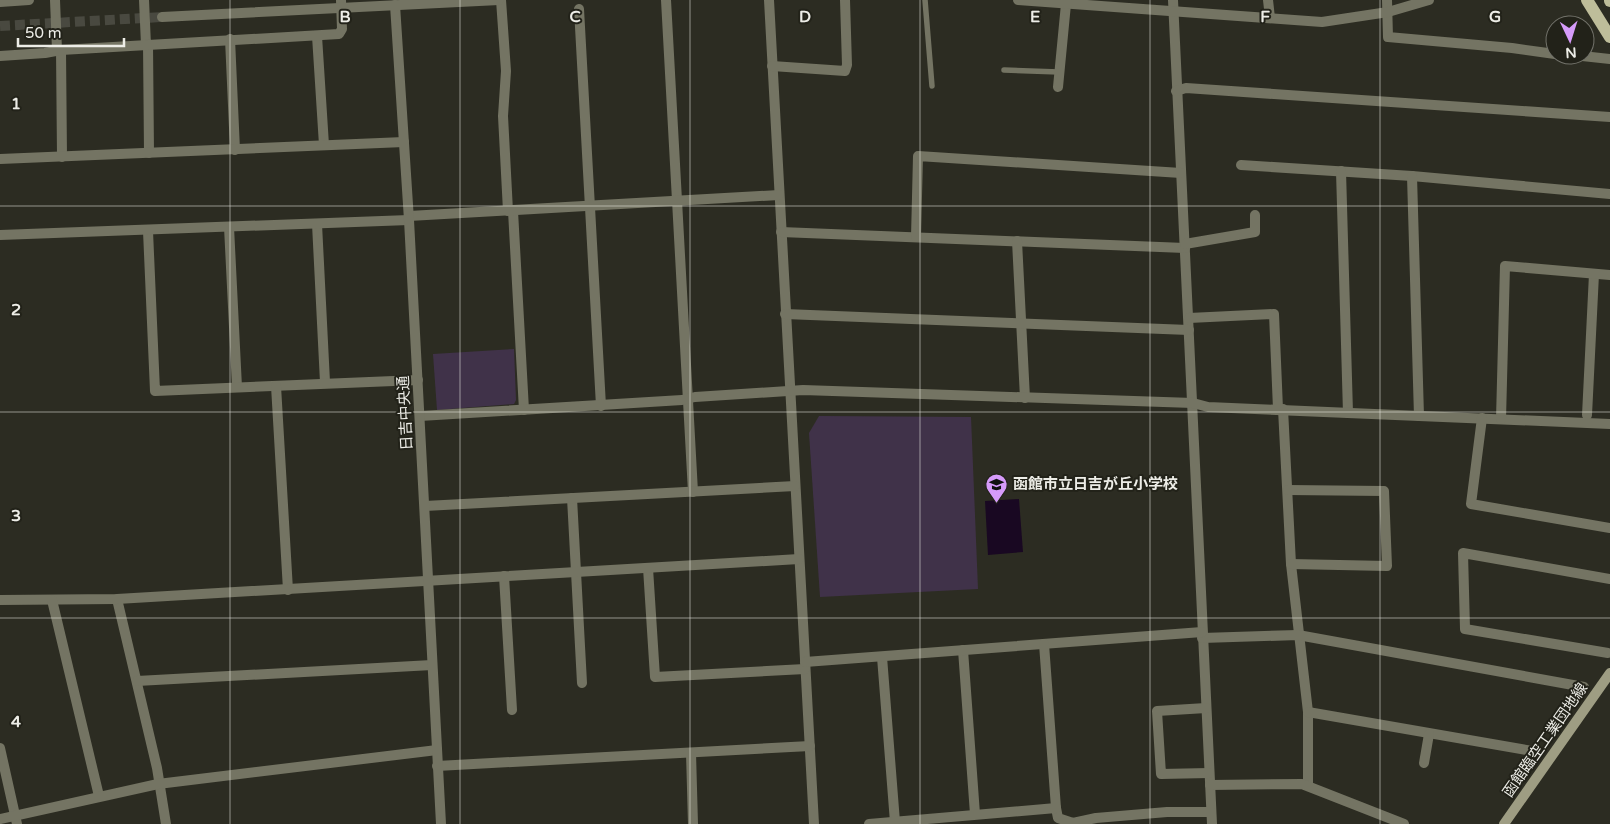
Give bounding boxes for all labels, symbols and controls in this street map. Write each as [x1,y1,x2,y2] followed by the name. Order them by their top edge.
[339,7,351,27] text: B
[569,7,581,27] text: C
[799,7,811,27] text: D
[1030,7,1040,27] text: E
[1260,7,1270,27] text: F
[1489,7,1501,27] text: G
[18,15,124,47] scale bar
[1545,15,1595,65] north arrow
[25,24,62,42] text: 50 m
[1565,44,1577,61] text: N
[11,94,21,114] text: 1
[11,300,21,320] text: 2
[394,375,416,451] street label: 日吉中央通
[985,472,1009,503] school or university icon: 函館市立日吉が丘小学校
[1013,475,1178,493] place label: 函館市立日吉が丘小学校
[11,506,21,526] text: 3
[1499,680,1591,800] street label: 函館臨空工業団地線
[11,712,21,732] text: 4

